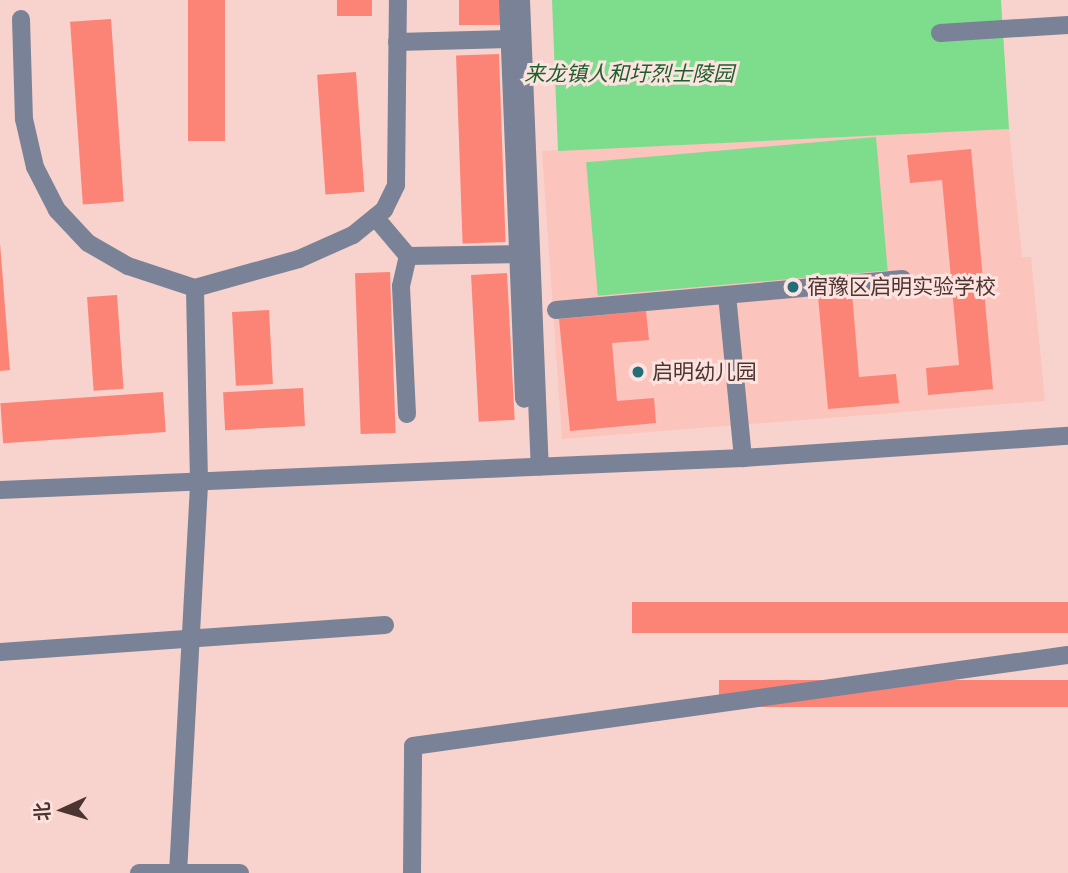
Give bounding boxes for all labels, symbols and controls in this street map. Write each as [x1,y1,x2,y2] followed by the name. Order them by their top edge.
[524,61,734,87] park label: 来龙镇人和圩烈士陵园
[807,274,996,300] place label: 宿豫区启明实验学校
[785,279,801,295] marker: 宿豫区启明实验学校
[652,359,757,385] place label: 启明幼儿园
[630,364,646,380] marker: 启明幼儿园
[28,775,98,845] north arrow
[29,801,55,822] text: 北

